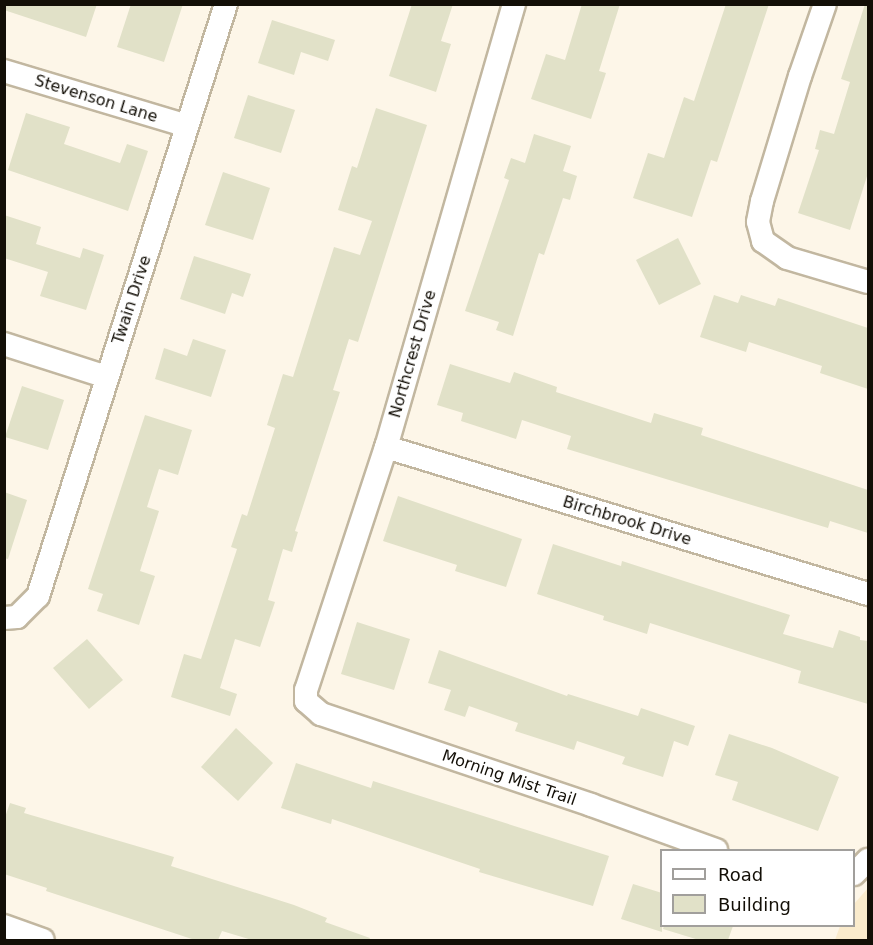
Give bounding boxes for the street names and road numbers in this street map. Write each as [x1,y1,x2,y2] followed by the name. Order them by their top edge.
[32,71,160,127] street label: Stevenson Lane
[109,253,155,347] street label: Twain Drive
[386,288,440,420] street label: Northcrest Drive
[560,492,694,550] street label: Birchbrook Drive
[439,746,579,810] street label: Morning Mist Trail

